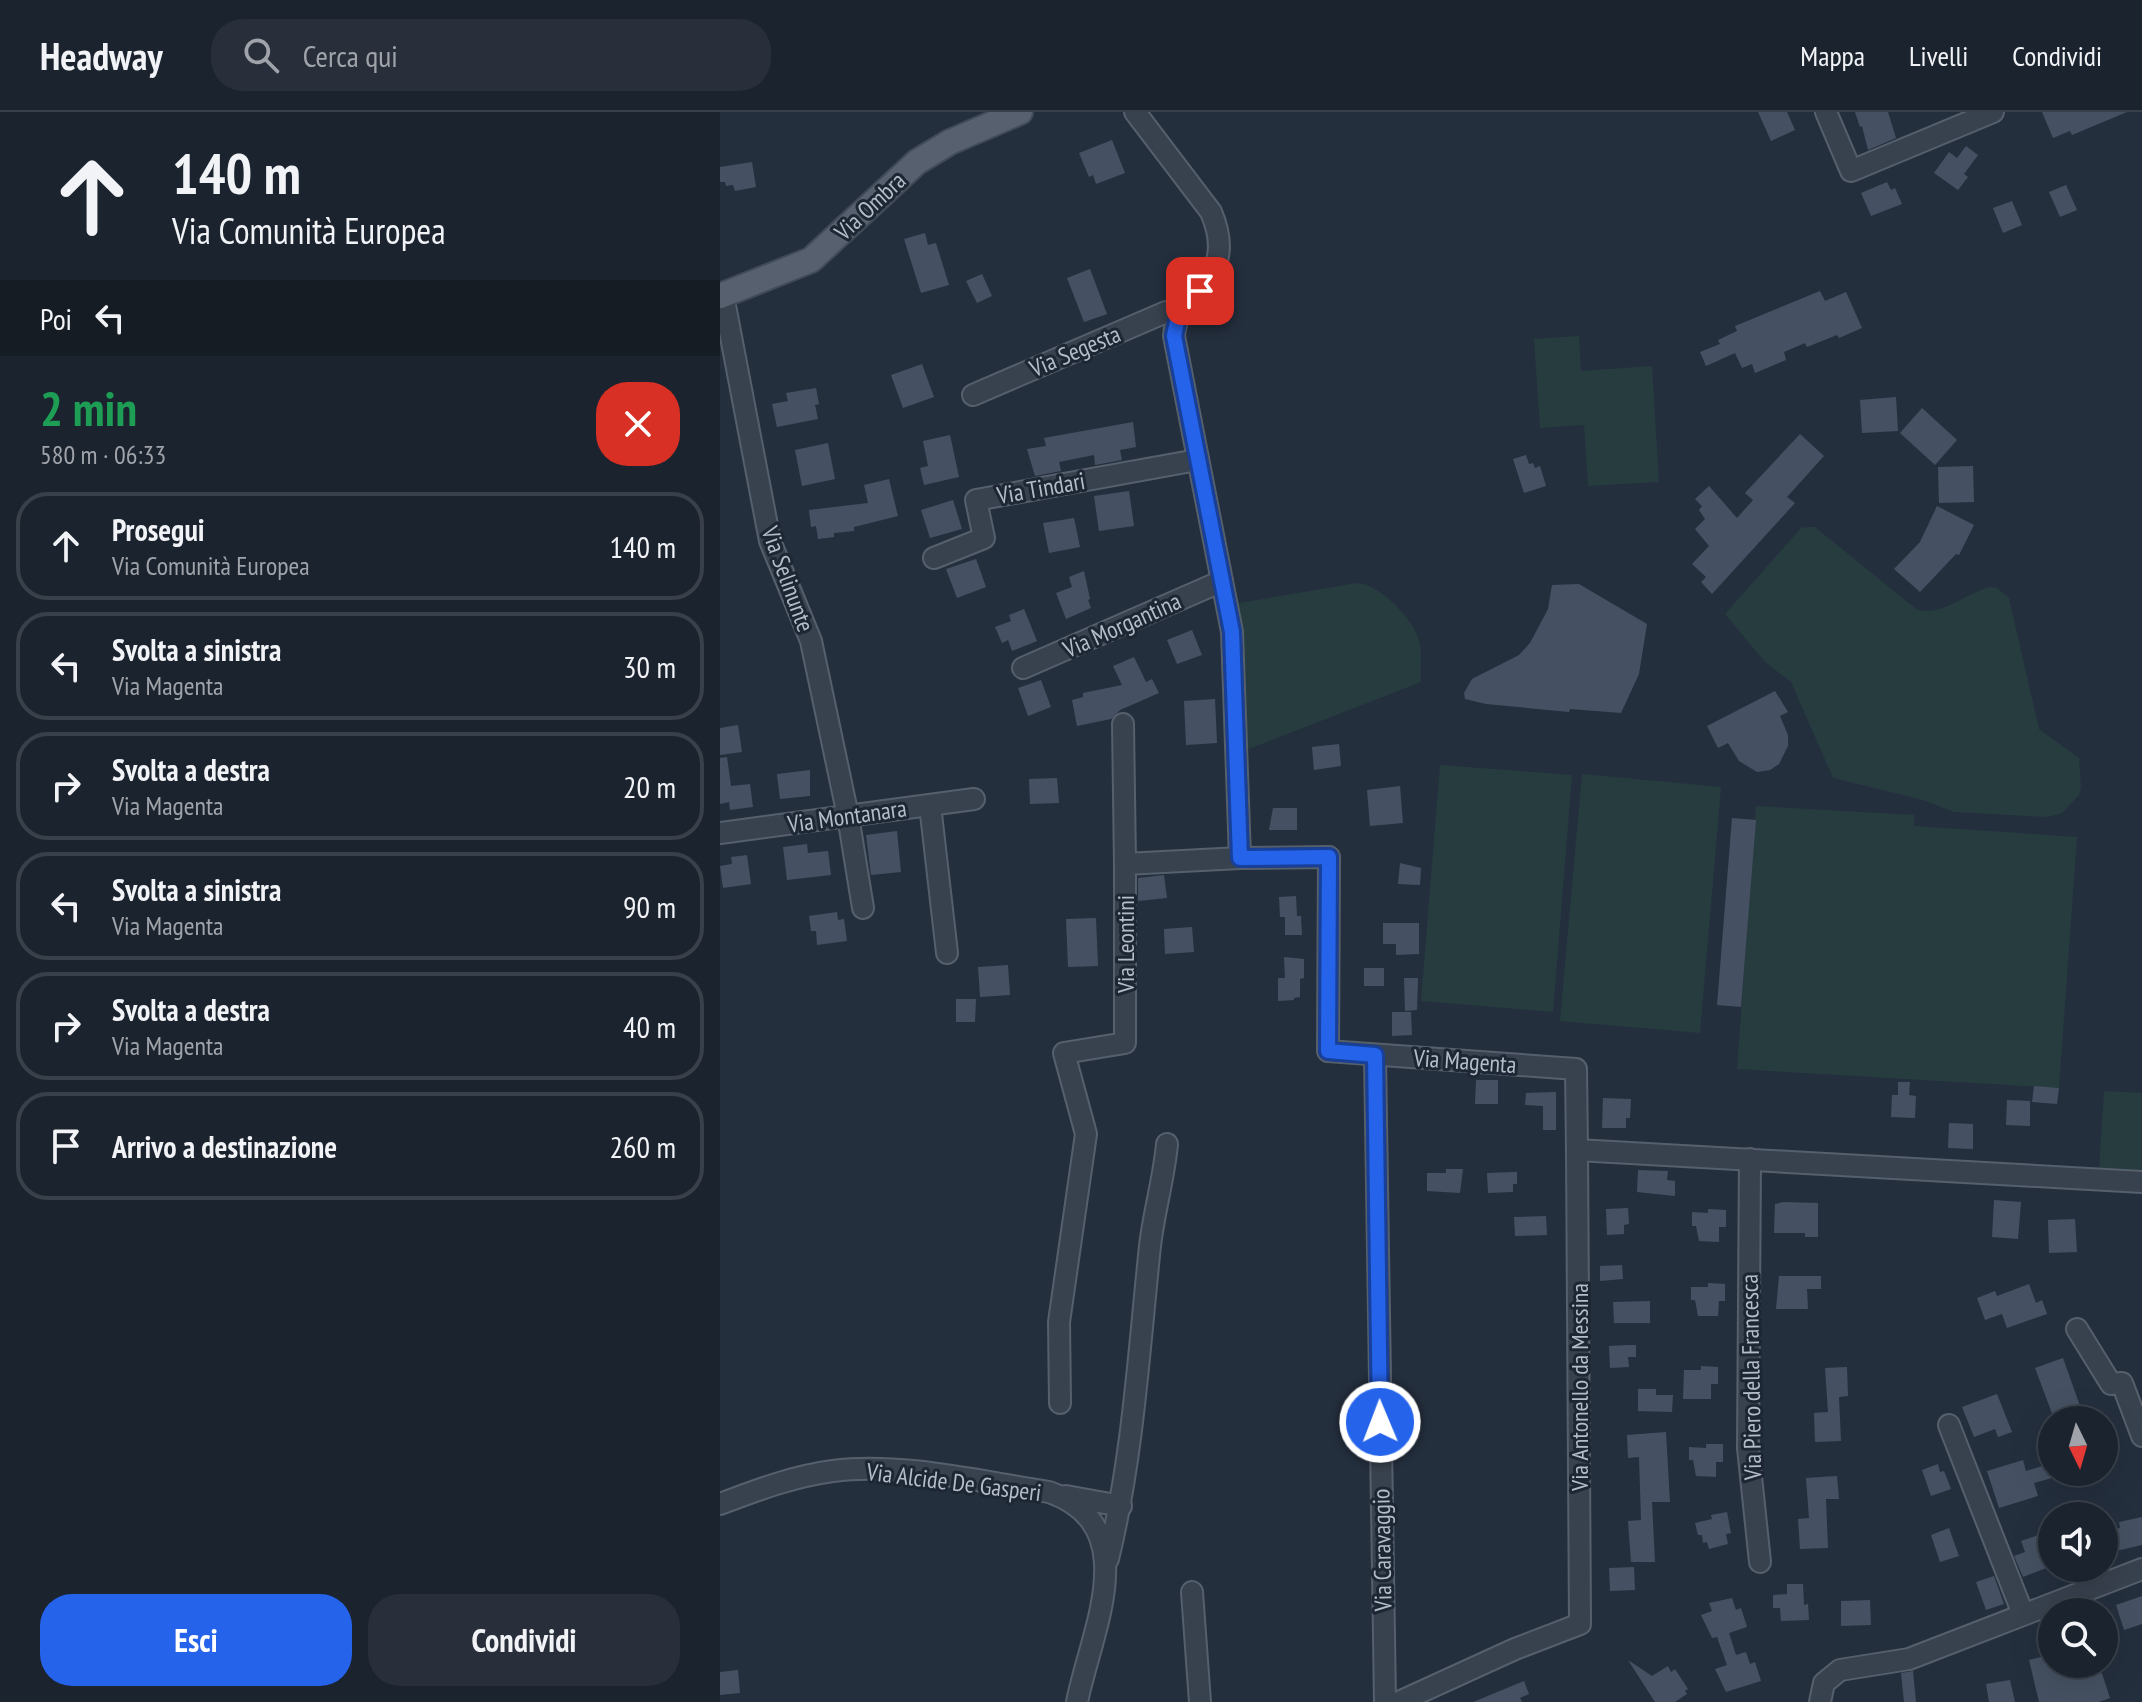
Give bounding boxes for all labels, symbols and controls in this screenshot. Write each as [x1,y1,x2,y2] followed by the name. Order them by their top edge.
[211,19,771,91] search box
[40,31,163,80] text: Headway
[239,33,283,77] icon: search
[303,36,398,75] text: Cerca qui
[1800,37,1865,74] text: Mappa
[1909,37,1968,74] text: Livelli
[2012,37,2102,74] text: Condividi
[172,137,301,209] text: 140 m
[40,144,144,248] icon: ahead
[827,165,912,247] street label: Via Ombra
[172,207,446,254] text: Via Comunità Europea
[1166,257,1234,325] pin
[1178,269,1222,313] icon: arrive
[88,296,132,340] icon: left
[40,299,72,338] text: Poi
[1024,318,1125,384] street label: Via Segesta
[40,377,137,439] text: 2 min
[596,382,680,466] button: close
[40,438,166,471] text: 580 m · 06:33
[994,465,1087,511] street label: Via Tindari
[112,510,205,549] text: Prosegui
[754,521,821,636] street label: Via Selinunte
[44,524,88,568] icon: ahead
[610,527,676,566] text: 140 m
[112,549,310,582] text: Via Comunità Europea
[1057,585,1186,665] street label: Via Morgantina
[112,630,281,669] text: Svolta a sinistra
[44,644,88,688] icon: left
[623,647,676,686] text: 30 m
[112,669,224,702] text: Via Magenta
[112,750,270,789] text: Svolta a destra
[44,764,88,808] icon: right
[623,767,676,806] text: 20 m
[112,789,224,822] text: Via Magenta
[785,792,908,840] street label: Via Montanara
[112,870,281,909] text: Svolta a sinistra
[44,884,88,928] icon: left
[623,887,676,926] text: 90 m
[1110,895,1141,994] street label: Via Leontini
[112,909,224,942] text: Via Magenta
[112,990,270,1029] text: Svolta a destra
[44,1004,88,1048] icon: right
[623,1007,676,1046] text: 40 m
[112,1029,224,1062] text: Via Magenta
[1412,1042,1517,1080] street label: Via Magenta
[44,1124,88,1168] icon: arrive
[112,1127,337,1166] text: Arrivo a destinazione
[610,1127,676,1166] text: 260 m
[1734,1274,1768,1481] street label: Via Piero della Francesca
[1564,1283,1595,1492] street label: Via Antonello da Messina
[1338,1380,1422,1464] position arrow
[2038,1406,2118,1486] north arrow
[2038,1406,2118,1678] map controls
[864,1456,1043,1508] street label: Via Alcide De Gasperi
[1365,1488,1399,1613] street label: Via Caravaggio
[2038,1502,2118,1582] button: sound
[40,1594,352,1686] button: Esci
[368,1594,680,1686] button: Condividi
[2038,1598,2118,1678] button: search

